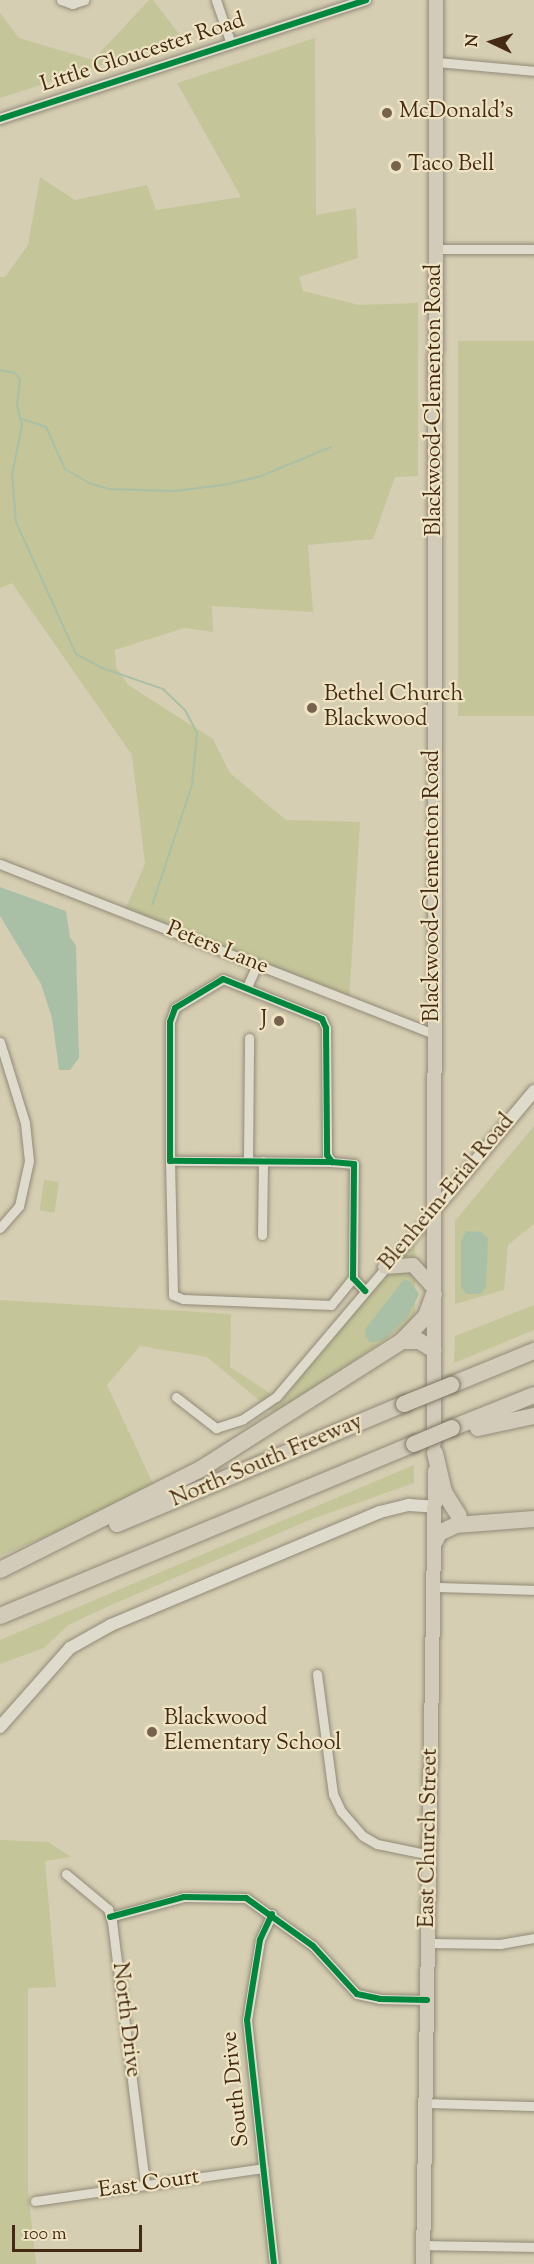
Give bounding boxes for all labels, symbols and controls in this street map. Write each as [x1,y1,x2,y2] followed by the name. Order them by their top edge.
[38,9,248,99] street label: Little Gloucester Road
[462,12,522,72] north arrow
[462,34,485,48] text: N
[399,100,513,126] place label: McDonald's
[380,106,394,120] marker: McDonald's
[408,153,494,179] place label: Taco Bell
[389,159,403,173] marker: Taco Bell
[423,264,449,536] street label: Blackwood-Clementon Road
[324,682,463,734] place label: Bethel Church Blackwood
[305,701,319,715] marker: Bethel Church Blackwood
[421,750,447,1022] street label: Blackwood-Clementon Road
[162,917,272,981] street label: Peters Lane
[261,1008,267,1034] place label: J
[272,1014,286,1028] marker: J
[375,1110,521,1276] street label: Blenheim-Erial Road
[167,1410,367,1514] street label: North-South Freeway
[164,1706,341,1758] place label: Blackwood Elementary School
[145,1725,159,1739] marker: Blackwood Elementary School
[415,1748,445,1928] street label: East Church Street
[105,1961,145,2079] street label: North Drive
[218,2030,256,2148] street label: South Drive
[97,2165,201,2205] street label: East Court
[15,2213,146,2251] scale bar
[23,2222,67,2248] text: 100 m

